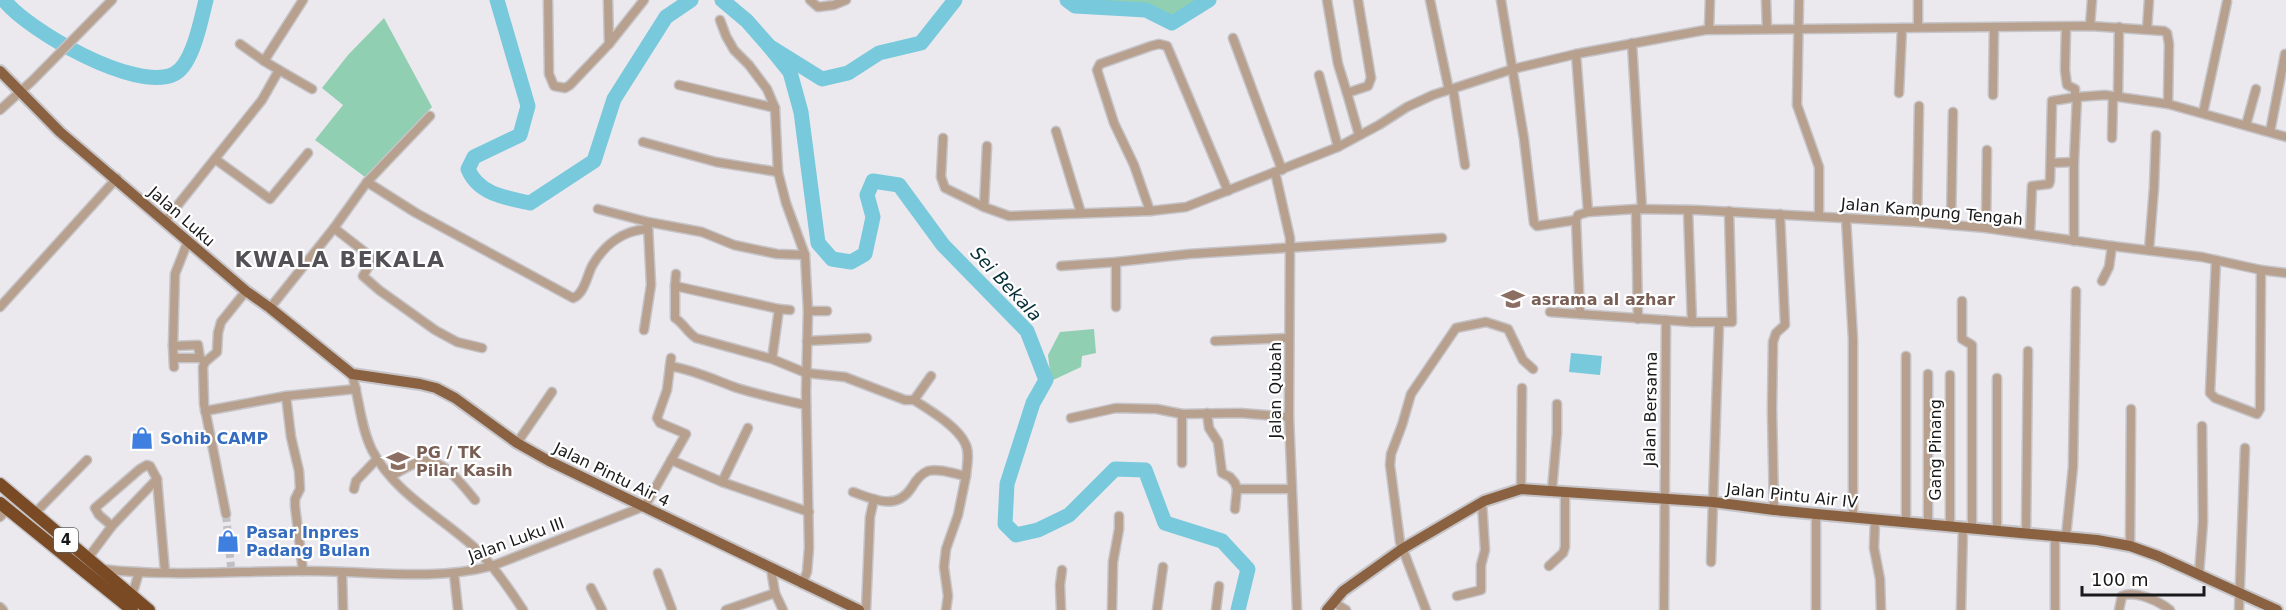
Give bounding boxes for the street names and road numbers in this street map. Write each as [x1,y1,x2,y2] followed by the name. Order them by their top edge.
[144,182,219,250] street label: Jalan Luku
[1839,194,2024,229] street label: Jalan Kampung Tengah
[1266,342,1285,439] street label: Jalan Qubah
[1640,351,1661,468] street label: Jalan Bersama
[1926,399,1945,501] street label: Gang Pinang
[550,438,673,511] street label: Jalan Pintu Air 4
[1724,479,1859,512] street label: Jalan Pintu Air IV
[465,513,567,566] street label: Jalan Luku III
[54,528,78,552] road number: 4

